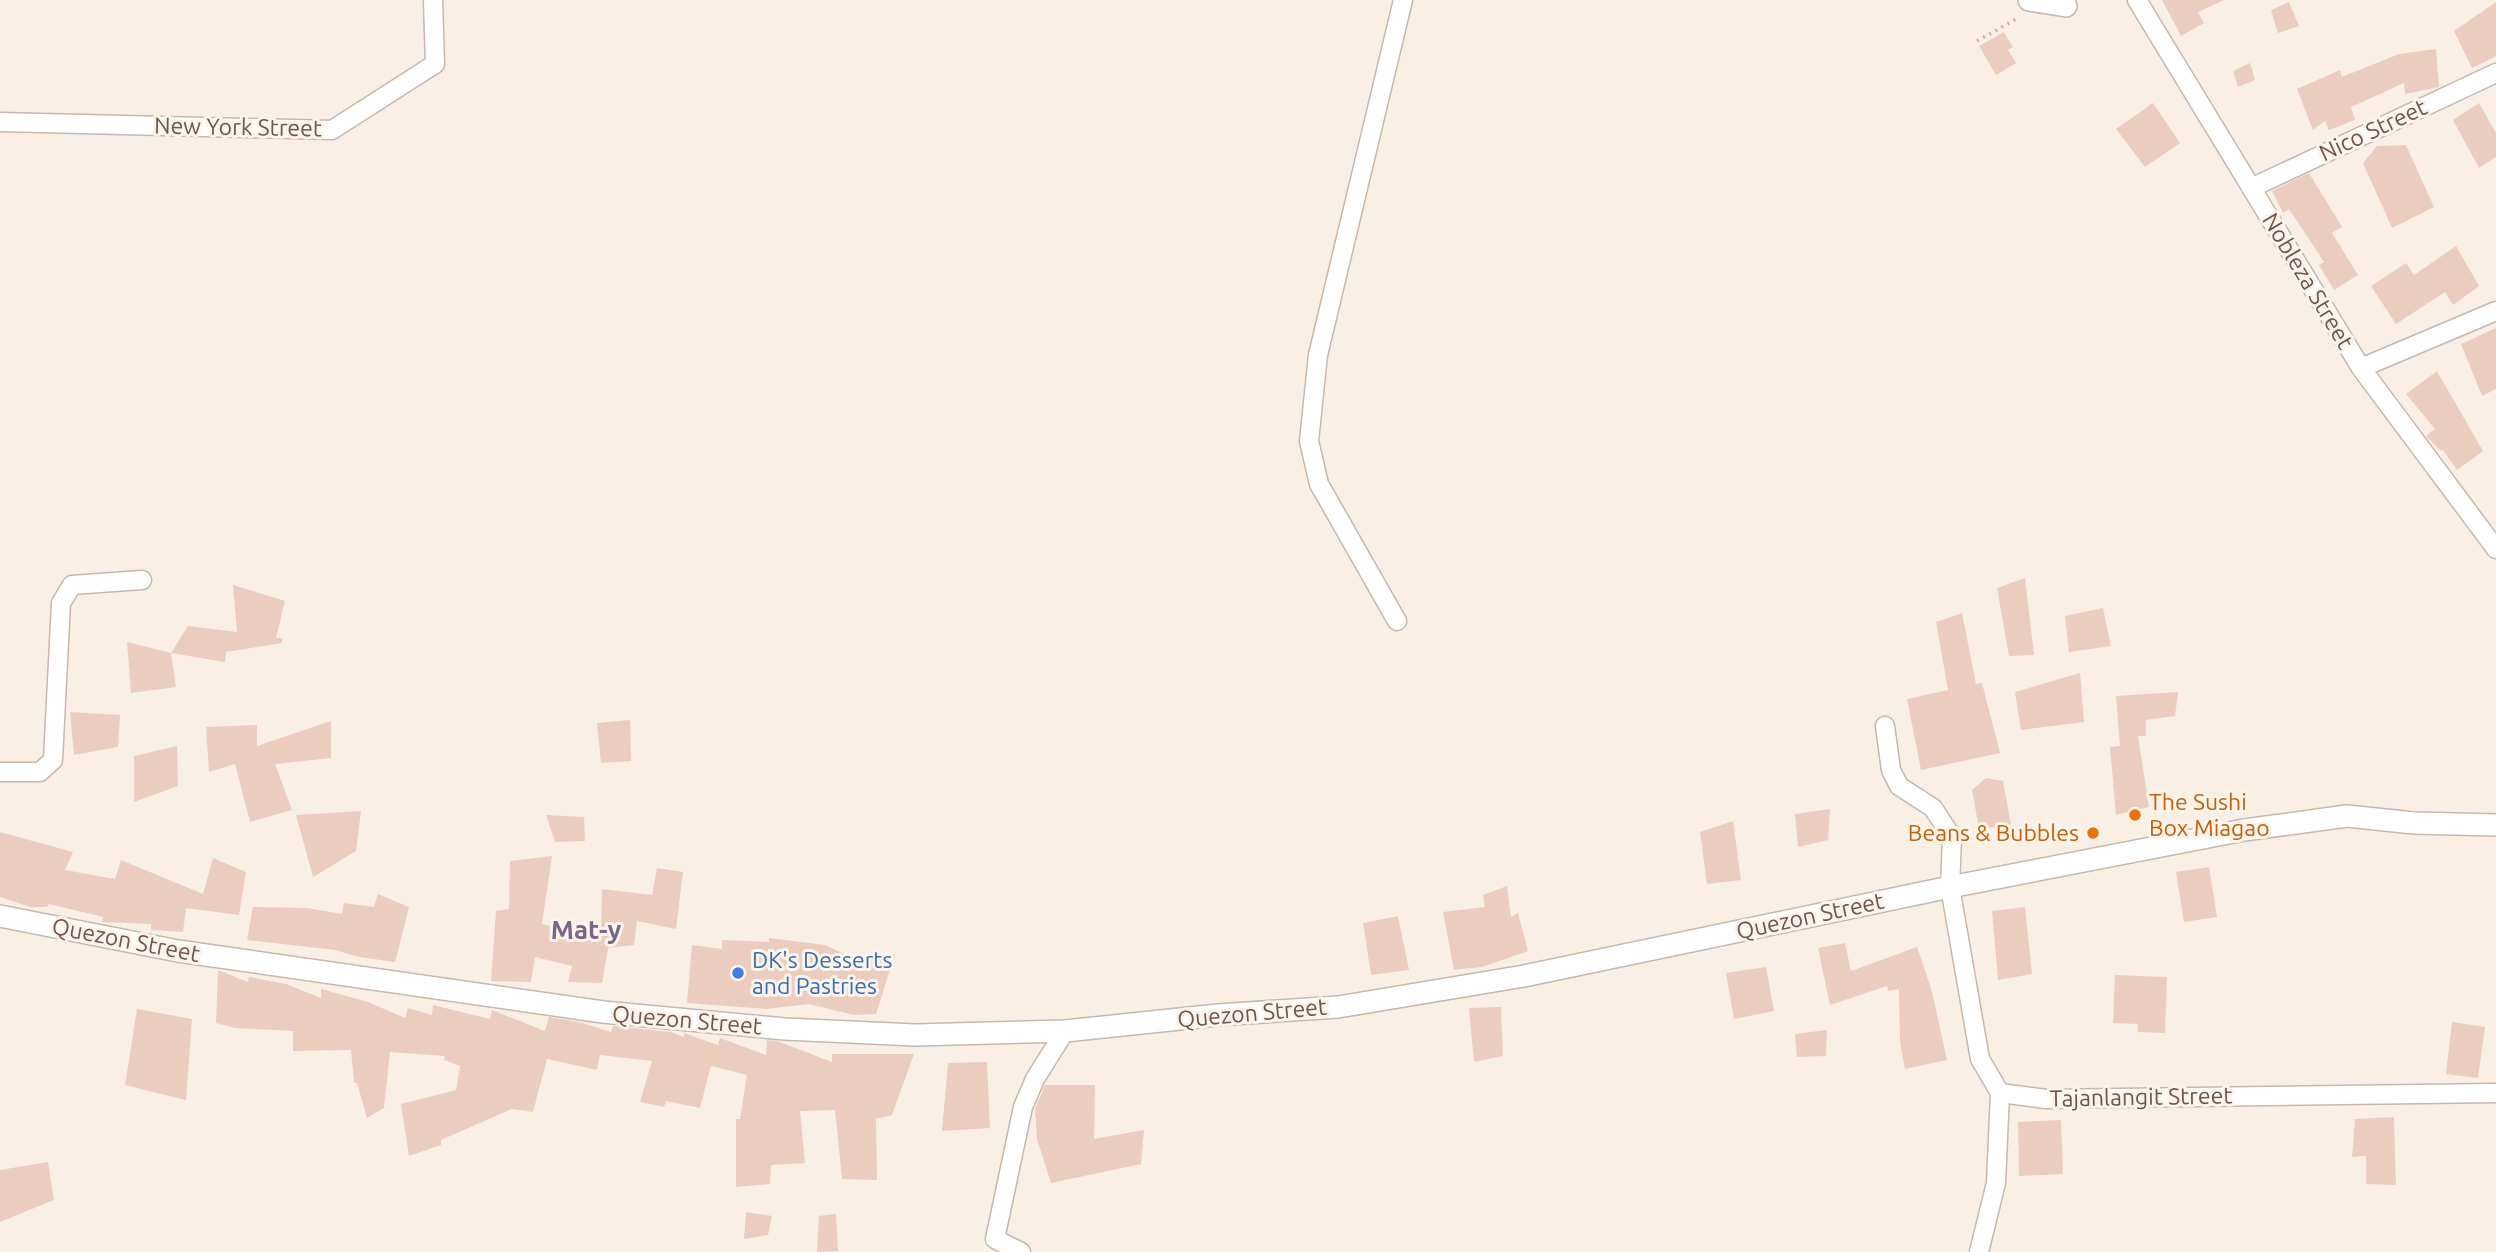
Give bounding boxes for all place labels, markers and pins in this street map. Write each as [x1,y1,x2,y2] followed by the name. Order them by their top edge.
[2149,789,2270,840] place label: The Sushi Box Miagao
[2127,807,2143,823] marker: The Sushi Box Miagao
[1908,820,2079,845] place label: Beans & Bubbles
[2085,825,2101,841] marker: Beans & Bubbles
[752,947,892,998] place label: DK's Desserts and Pastries
[730,965,746,981] marker: DK's Desserts and Pastries

